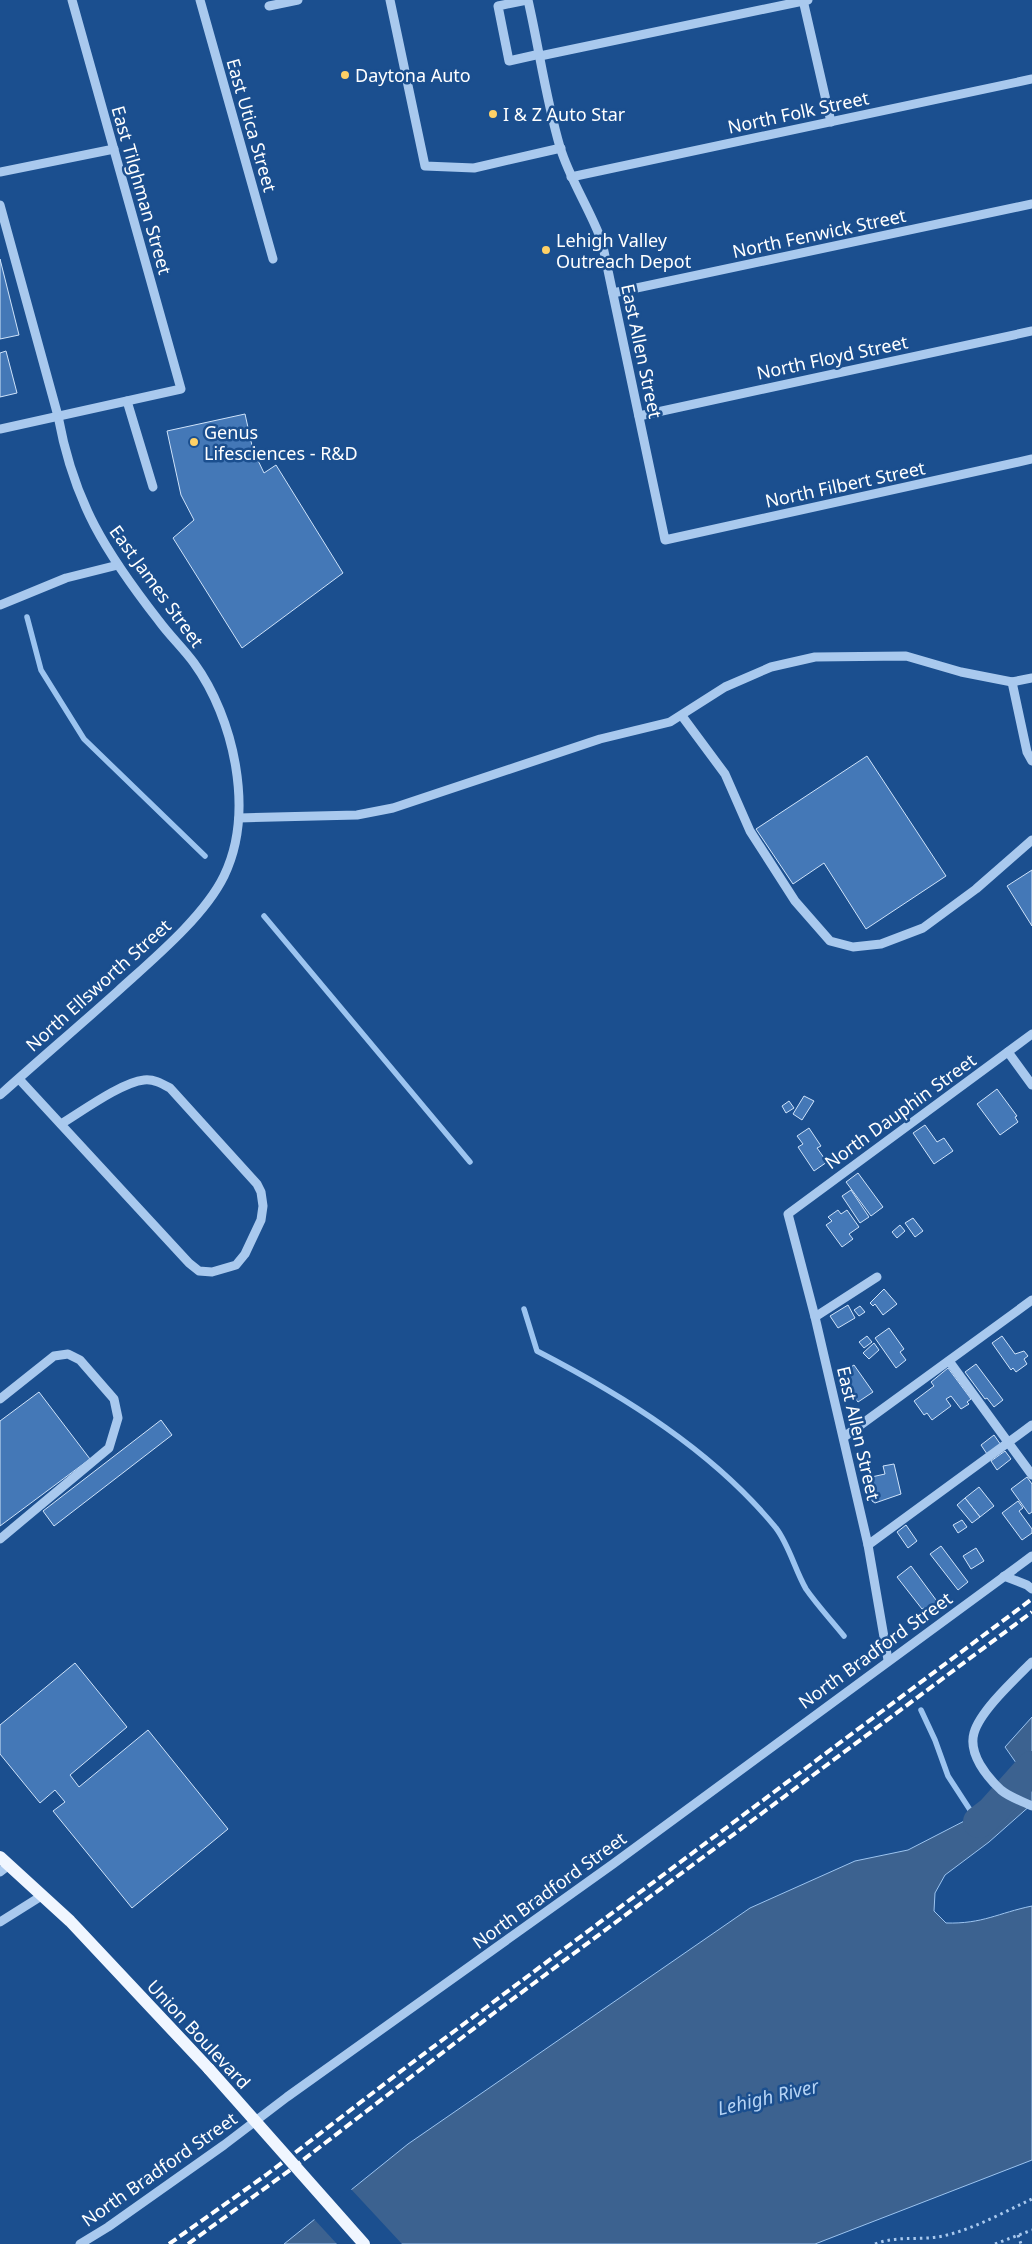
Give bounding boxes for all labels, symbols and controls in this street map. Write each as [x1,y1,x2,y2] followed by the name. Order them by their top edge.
[221,55,283,195] street label: East Utica Street
[355,63,471,87] place label: Daytona Auto
[339,69,351,81] marker: Daytona Auto
[725,85,871,139] street label: North Folk Street
[503,102,626,126] place label: I & Z Auto Star
[106,103,178,278] street label: East Tilghman Street
[487,108,499,120] marker: I & Z Auto Star
[730,203,909,263] street label: North Fenwick Street
[556,228,692,273] place label: Lehigh Valley Outreach Depot
[540,244,552,256] marker: Lehigh Valley Outreach Depot
[616,282,668,421] street label: East Allen Street
[754,329,910,385] street label: North Floyd Street
[204,420,358,465] place label: Genus Lifesciences - R&D
[188,436,200,448] marker: Genus Lifesciences - R&D
[763,455,928,513] street label: North Filbert Street
[105,520,210,652] street label: East James Street
[20,913,176,1057] street label: North Ellsworth Street
[819,1048,981,1174] street label: North Dauphin Street
[832,1364,886,1503] street label: East Allen Street
[793,1586,957,1714] street label: North Bradford Street
[467,1826,631,1954] street label: North Bradford Street
[142,1974,256,2094] street label: Union Boulevard
[715,2072,823,2121] water label: Lehigh River
[77,2106,242,2232] street label: North Bradford Street

